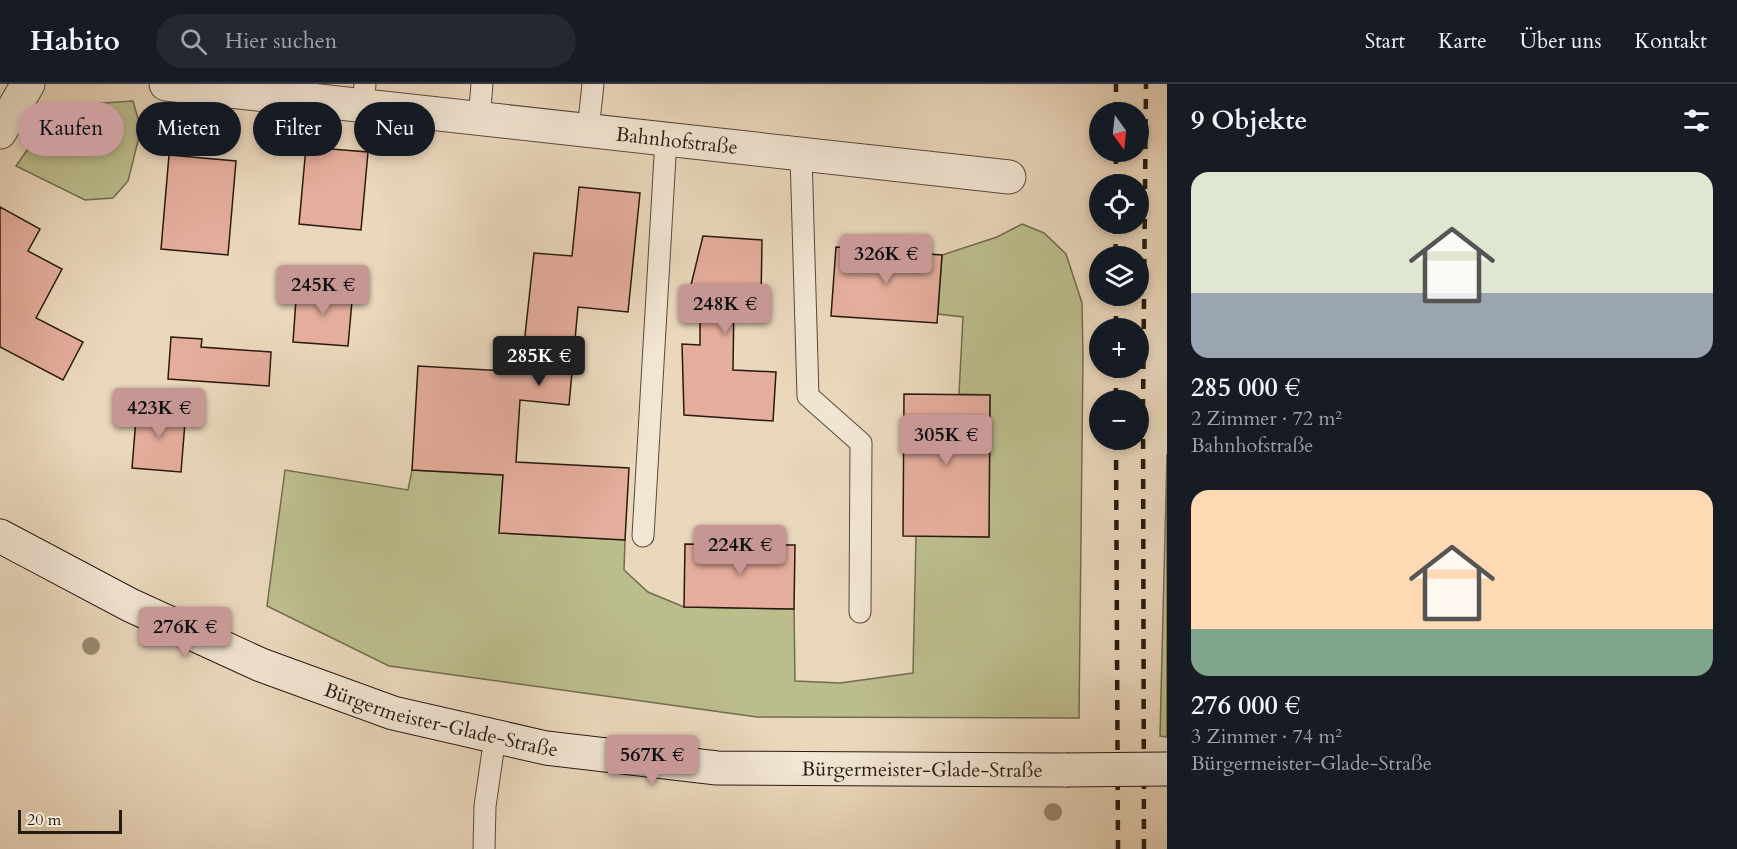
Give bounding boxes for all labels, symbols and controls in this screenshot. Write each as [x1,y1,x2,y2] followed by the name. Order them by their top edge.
[156,14,576,68] search box
[30,22,120,60] text: Habito
[177,25,210,58] icon: search
[225,26,337,56] text: Hier suchen
[1365,27,1405,56] text: Start
[1438,27,1487,56] text: Karte
[1520,27,1602,56] text: Über uns
[1635,27,1707,56] text: Kontakt
[18,102,124,156] chip: Kaufen
[136,102,241,156] chip: Mieten
[253,102,342,156] chip: Filter
[354,102,435,156] chip: Neu
[1089,102,1149,162] north arrow
[1089,102,1149,450] map controls
[1191,103,1307,138] text: 9 Objekte
[1680,104,1713,137] icon: filters
[615,120,739,160] street label: Bahnhofstraße
[1089,174,1149,234] button: locate
[1398,211,1506,319] icon: home
[837,234,935,285] pin: 326K €
[854,240,918,267] text: 326K €
[1089,246,1149,306] button: layers
[274,265,372,316] pin: 245K €
[291,271,355,298] text: 245K €
[676,284,774,335] pin: 248K €
[693,290,757,317] text: 248K €
[1089,318,1149,378] button: +
[490,336,588,387] pin: 285K €
[507,342,571,369] text: 285K €
[1191,370,1300,405] text: 285 000 €
[110,388,208,439] pin: 423K €
[1089,390,1149,450] button: −
[127,394,191,421] text: 423K €
[1191,405,1342,432] text: 2 Zimmer · 72 m²
[897,415,995,466] pin: 305K €
[914,421,978,448] text: 305K €
[1191,432,1313,459] text: Bahnhofstraße
[691,525,789,576] pin: 224K €
[1398,529,1506,637] icon: home
[708,531,772,558] text: 224K €
[136,607,234,658] pin: 276K €
[153,613,217,640] text: 276K €
[320,676,559,763] street label: Bürgermeister-Glade-Straße
[1191,688,1300,723] text: 276 000 €
[1191,723,1342,750] text: 3 Zimmer · 74 m²
[603,735,701,786] pin: 567K €
[620,741,684,768] text: 567K €
[1191,750,1432,777] text: Bürgermeister-Glade-Straße
[802,755,1043,783] street label: Bürgermeister-Glade-Straße
[18,807,122,834] scale bar
[27,809,61,831] text: 20 m

